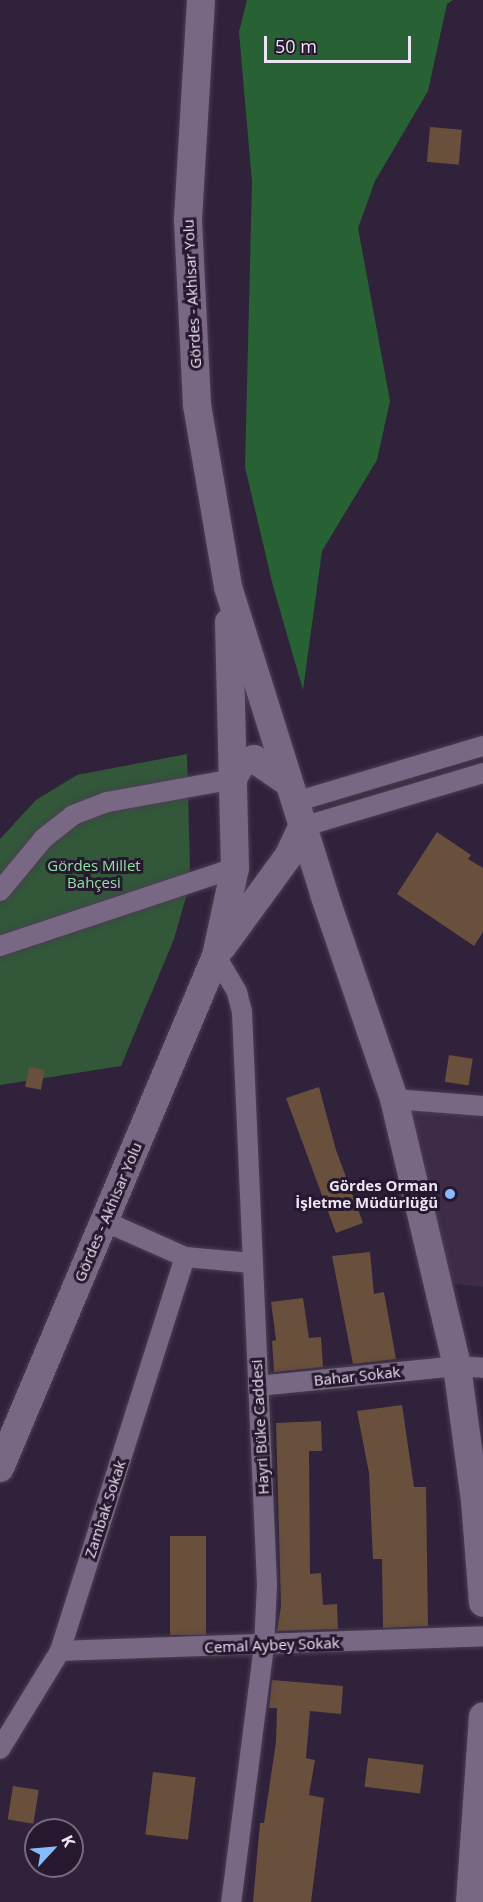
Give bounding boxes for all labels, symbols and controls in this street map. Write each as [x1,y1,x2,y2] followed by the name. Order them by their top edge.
[267,24,414,62] scale bar
[275,34,317,58] text: 50 m
[179,219,205,369] street label: Gördes - Akhisar Yolu
[47,856,141,891] park label: Gördes Millet Bahçesi
[70,1140,146,1284] street label: Gördes - Akhisar Yolu
[295,1176,438,1211] place label: Gördes Orman İşletme Müdürlüğü
[443,1187,457,1201] marker: Gördes Orman İşletme Müdürlüğü
[247,1359,273,1495] street label: Hayri Büke Caddesi
[313,1363,401,1389] street label: Bahar Sokak
[81,1458,129,1560] street label: Zambak Sokak
[204,1634,340,1656] street label: Cemal Aybey Sokak
[24,1818,84,1878] north arrow
[56,1831,81,1851] text: K

